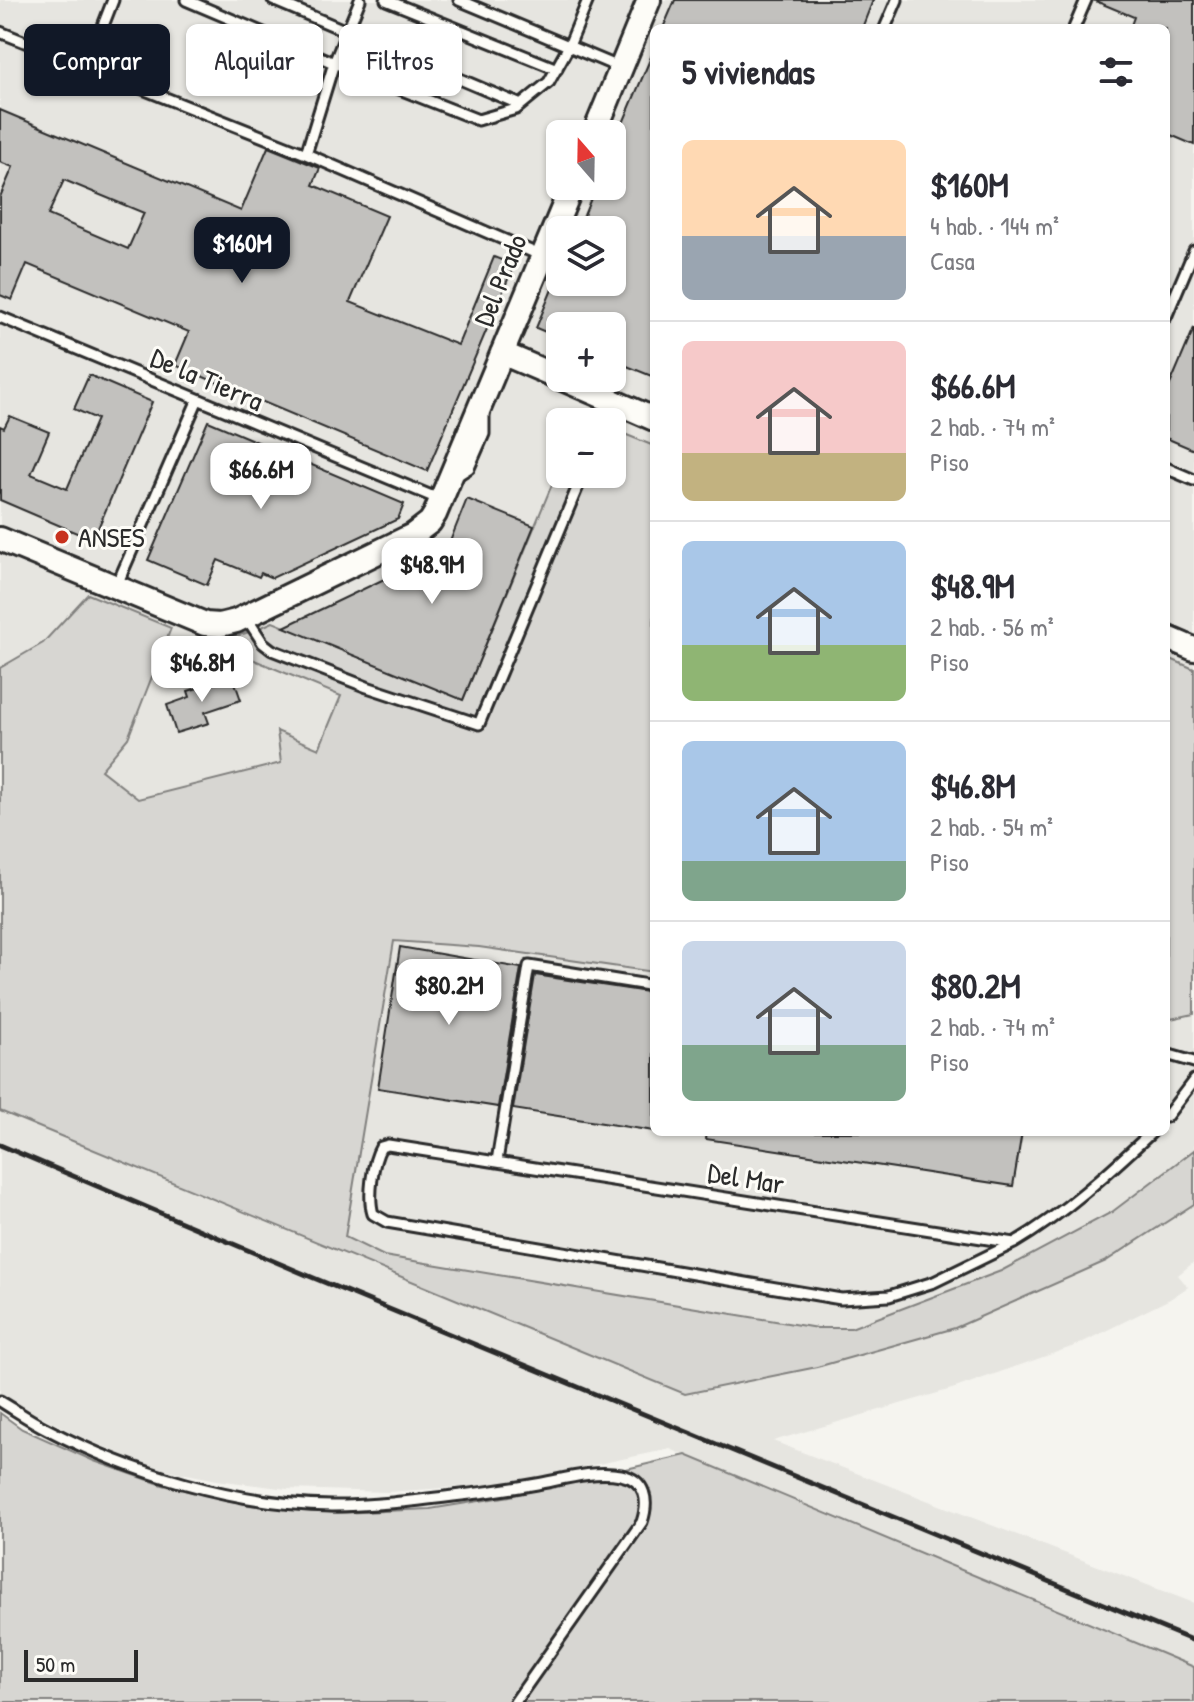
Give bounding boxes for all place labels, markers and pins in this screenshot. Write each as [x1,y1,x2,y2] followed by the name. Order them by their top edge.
[186,217,298,285] pin: $160M
[196,443,326,511] pin: $66.6M
[78,518,145,556] place label: ANSES
[53,528,71,546] marker: ANSES
[367,538,497,606] pin: $48.9M
[137,636,267,704] pin: $46.8M
[384,959,514,1027] pin: $80.2M

